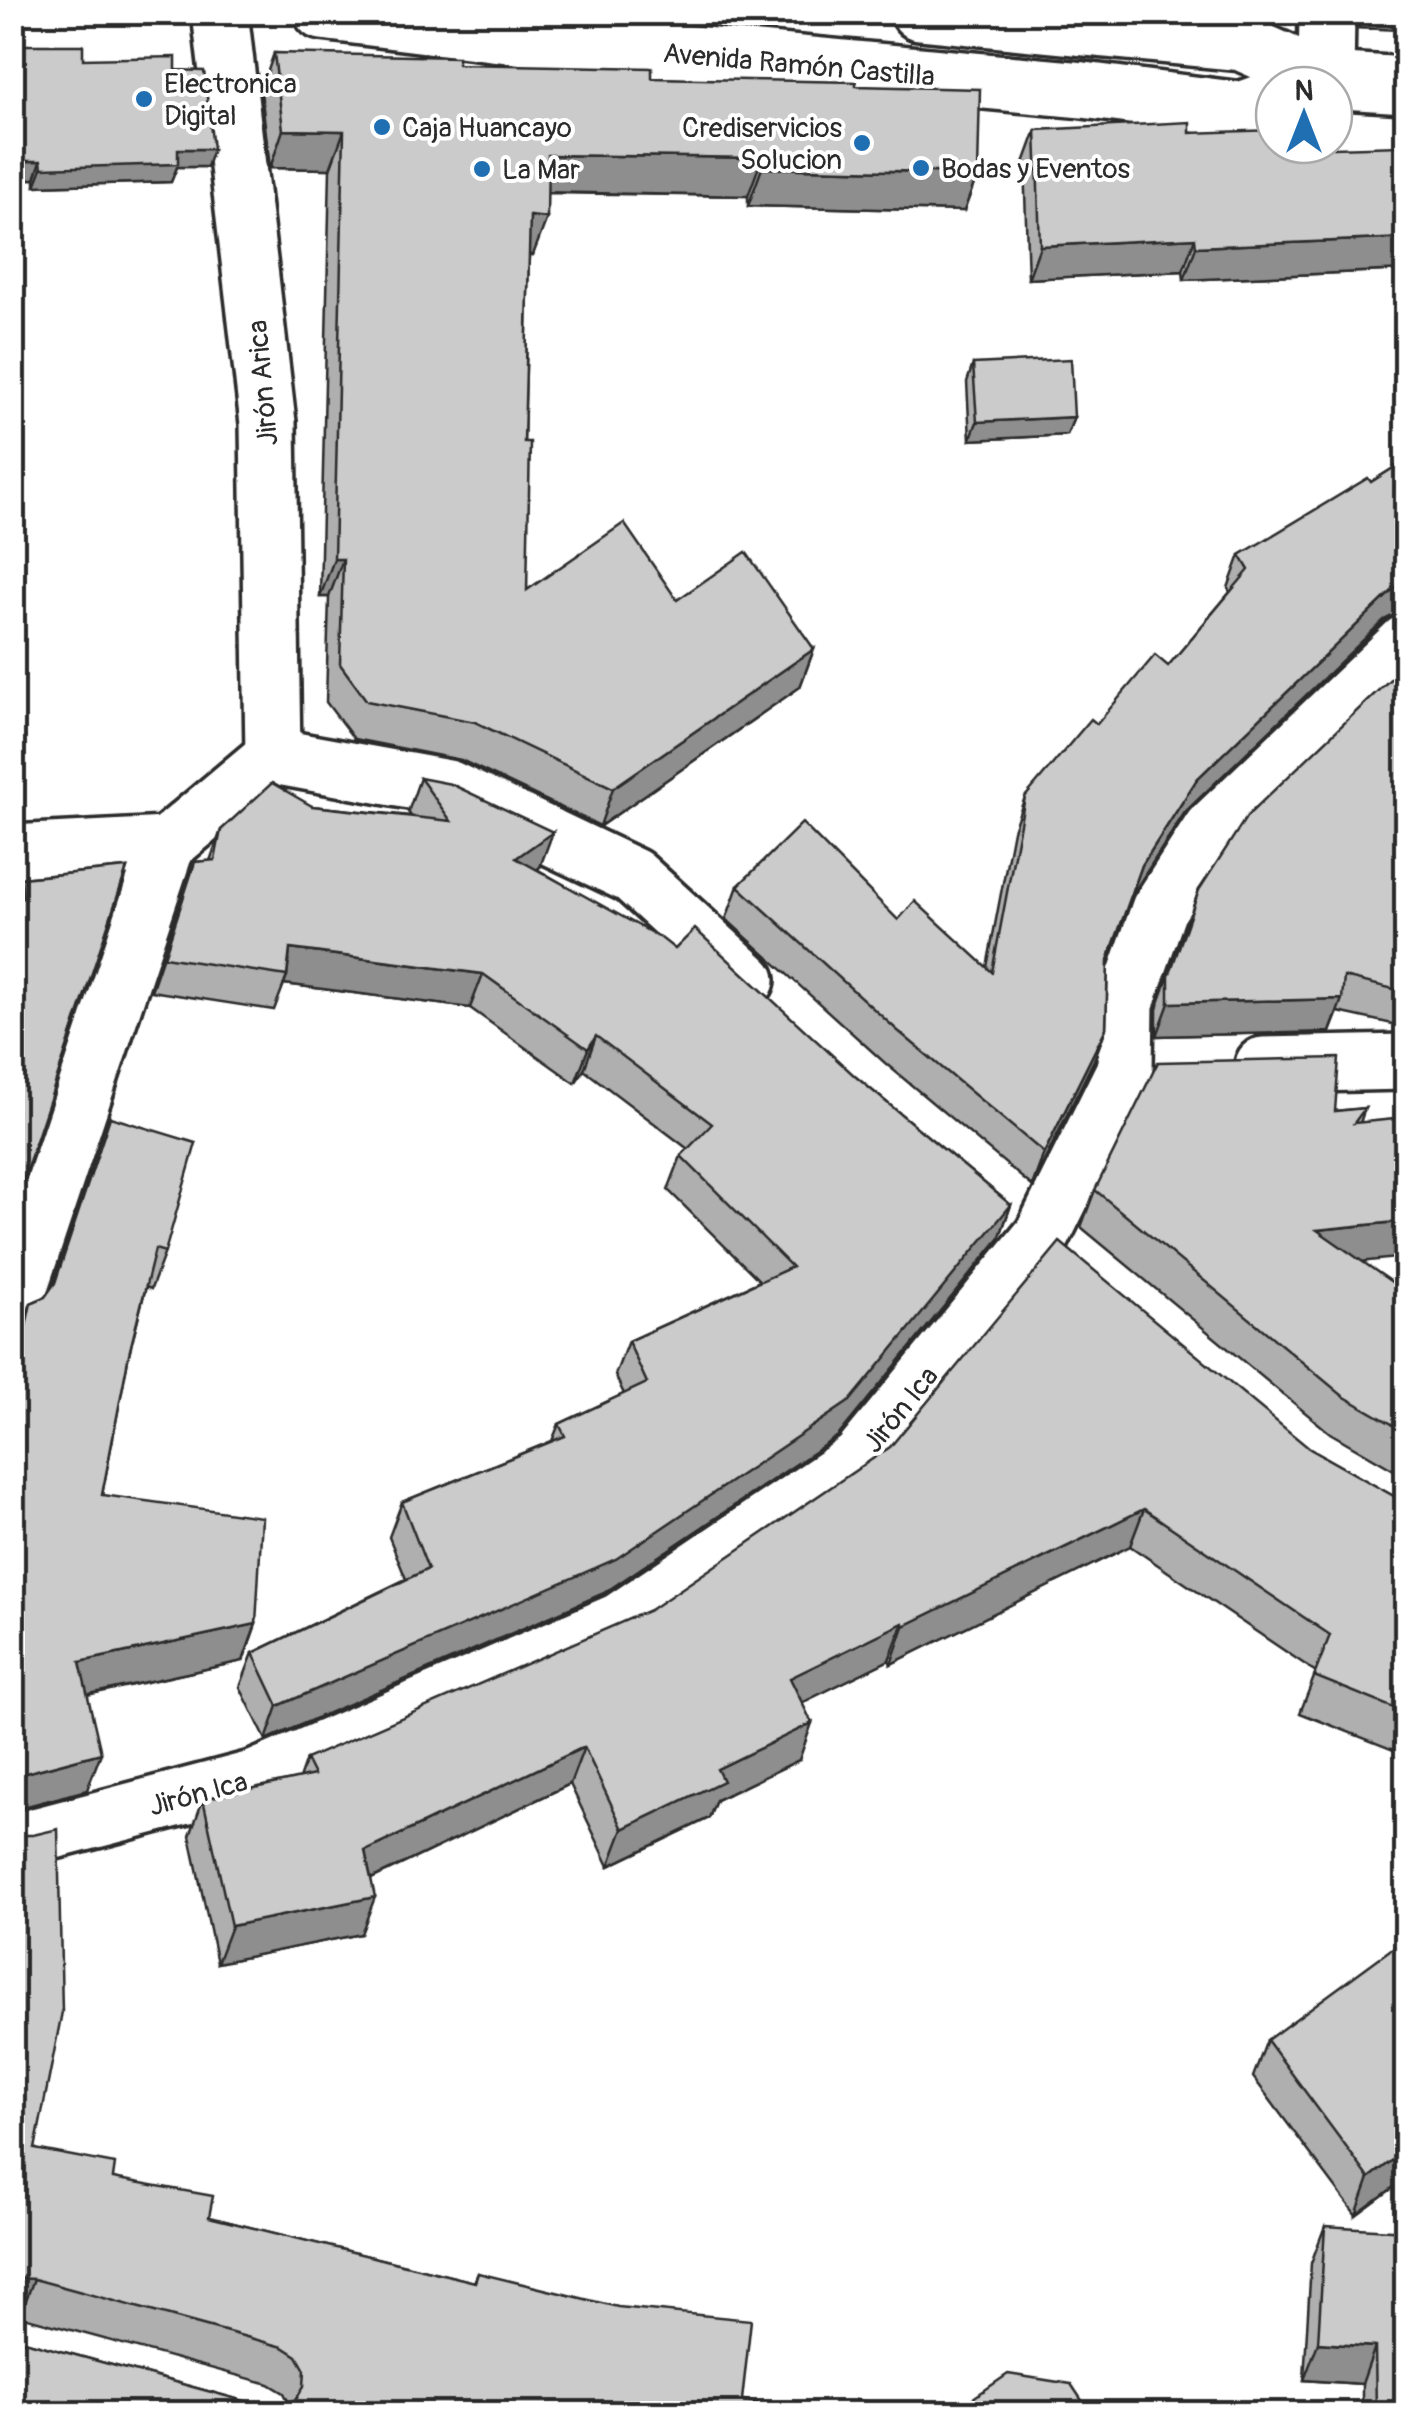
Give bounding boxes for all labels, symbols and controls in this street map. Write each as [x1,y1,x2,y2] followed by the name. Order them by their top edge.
[661,36,936,95] street label: Avenida Ramón Castilla
[1254,65,1354,165] north arrow
[164,67,297,134] place label: Electronica Digital
[1295,74,1313,109] text: N
[133,88,155,110] marker: Electronica Digital
[402,111,572,146] place label: Caja Huancayo
[682,111,842,178] place label: Crediservicios Solucion
[371,116,393,138] marker: Caja Huancayo
[851,132,873,154] marker: Crediservicios Solucion
[941,152,1131,187] place label: Bodas y Eventos
[502,153,580,188] place label: La Mar
[910,157,932,179] marker: Bodas y Eventos
[471,158,493,180] marker: La Mar
[241,319,286,447] street label: Jirón Arica
[856,1360,946,1460] street label: Jirón Ica
[145,1765,252,1824] street label: Jirón Ica

